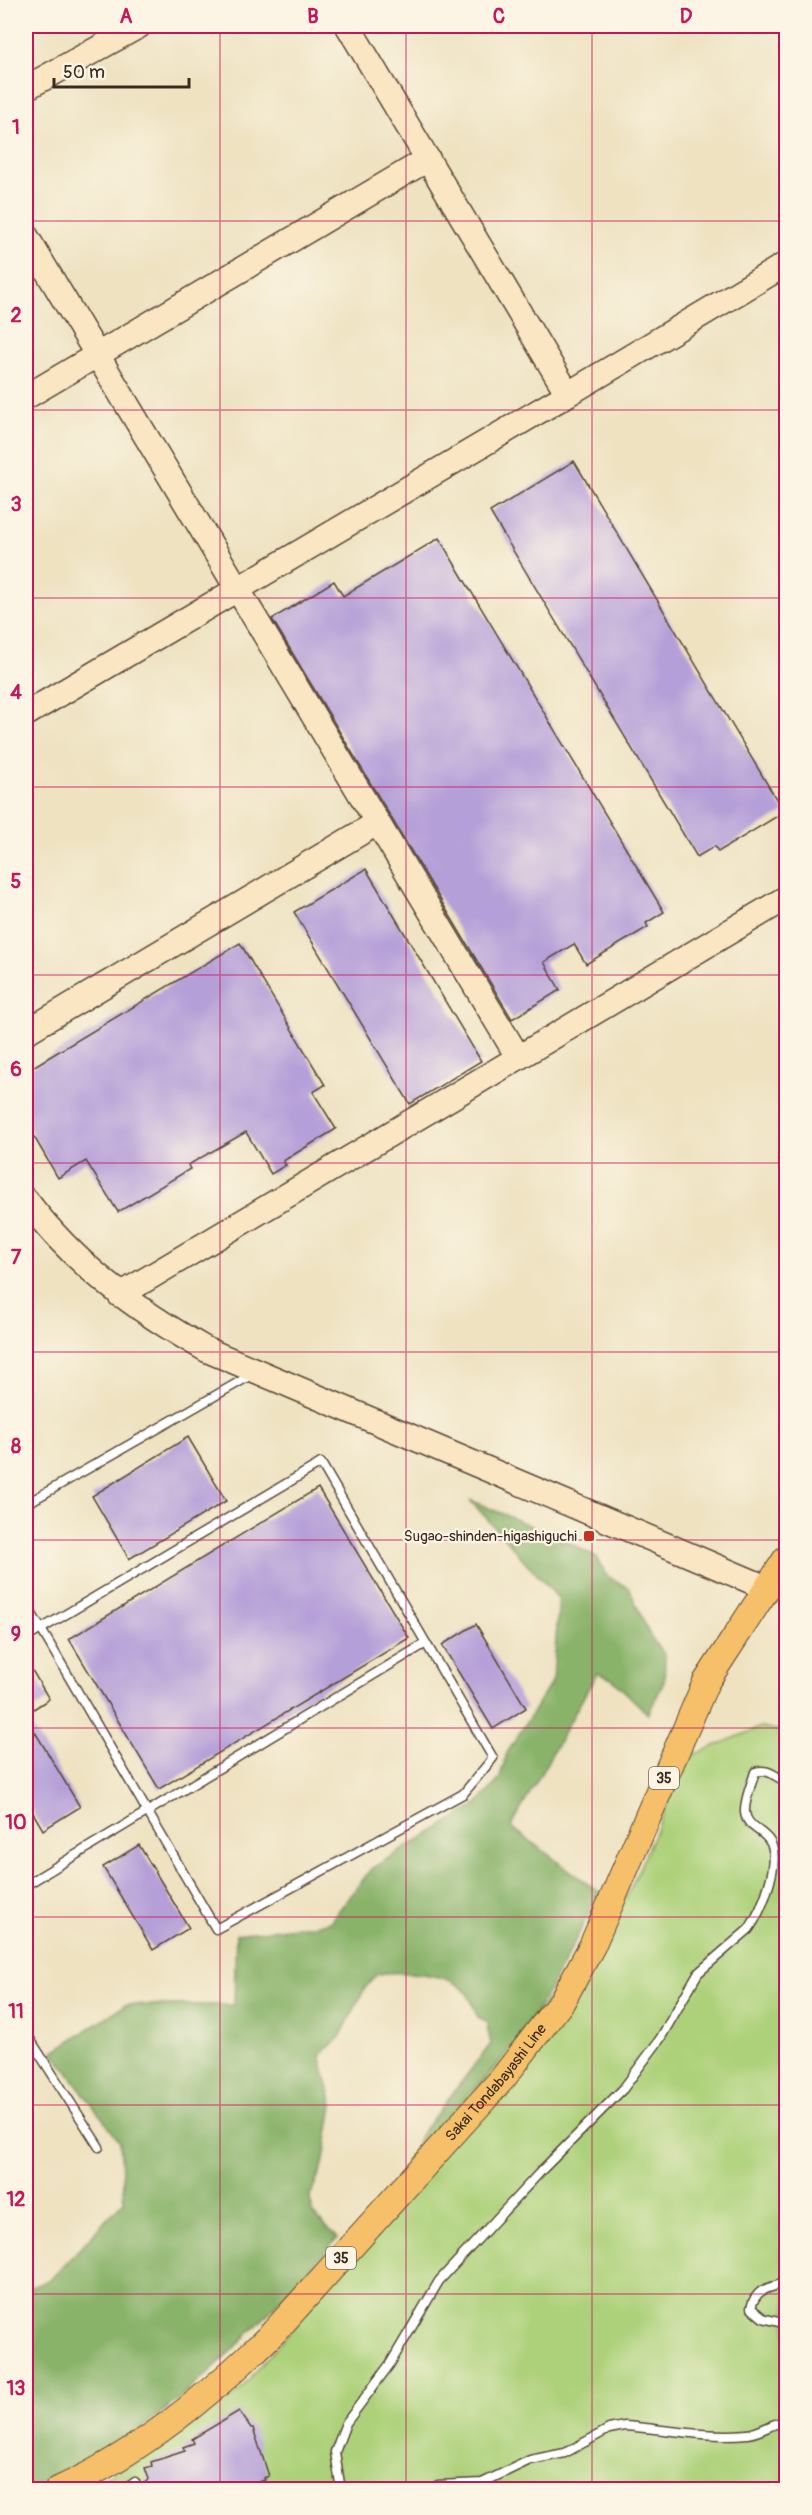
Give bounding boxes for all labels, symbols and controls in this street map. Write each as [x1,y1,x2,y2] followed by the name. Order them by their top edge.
[120,4,133,29] text: A
[307,4,319,29] text: B
[493,4,505,29] text: C
[680,4,693,29] text: D
[54,51,189,89] scale bar
[63,61,105,84] text: 50 m
[12,115,20,140] text: 1
[10,303,22,328] text: 2
[10,492,22,517] text: 3
[10,680,22,705] text: 4
[11,869,22,894] text: 5
[10,1057,22,1082] text: 6
[11,1245,22,1270] text: 7
[11,1434,21,1459] text: 8
[404,1527,577,1546] place label: Sugao-shinden-higashiguchi
[582,1529,596,1543] marker: Sugao-shinden-higashiguchi
[11,1622,21,1647] text: 9
[649,1767,679,1789] road number: 35
[5,1810,27,1835] text: 10
[8,1999,24,2024] text: 11
[441,2020,551,2146] street label: Sakai Tondabayashi Line
[7,2187,26,2212] text: 12
[326,2247,356,2269] road number: 35
[7,2376,25,2401] text: 13

